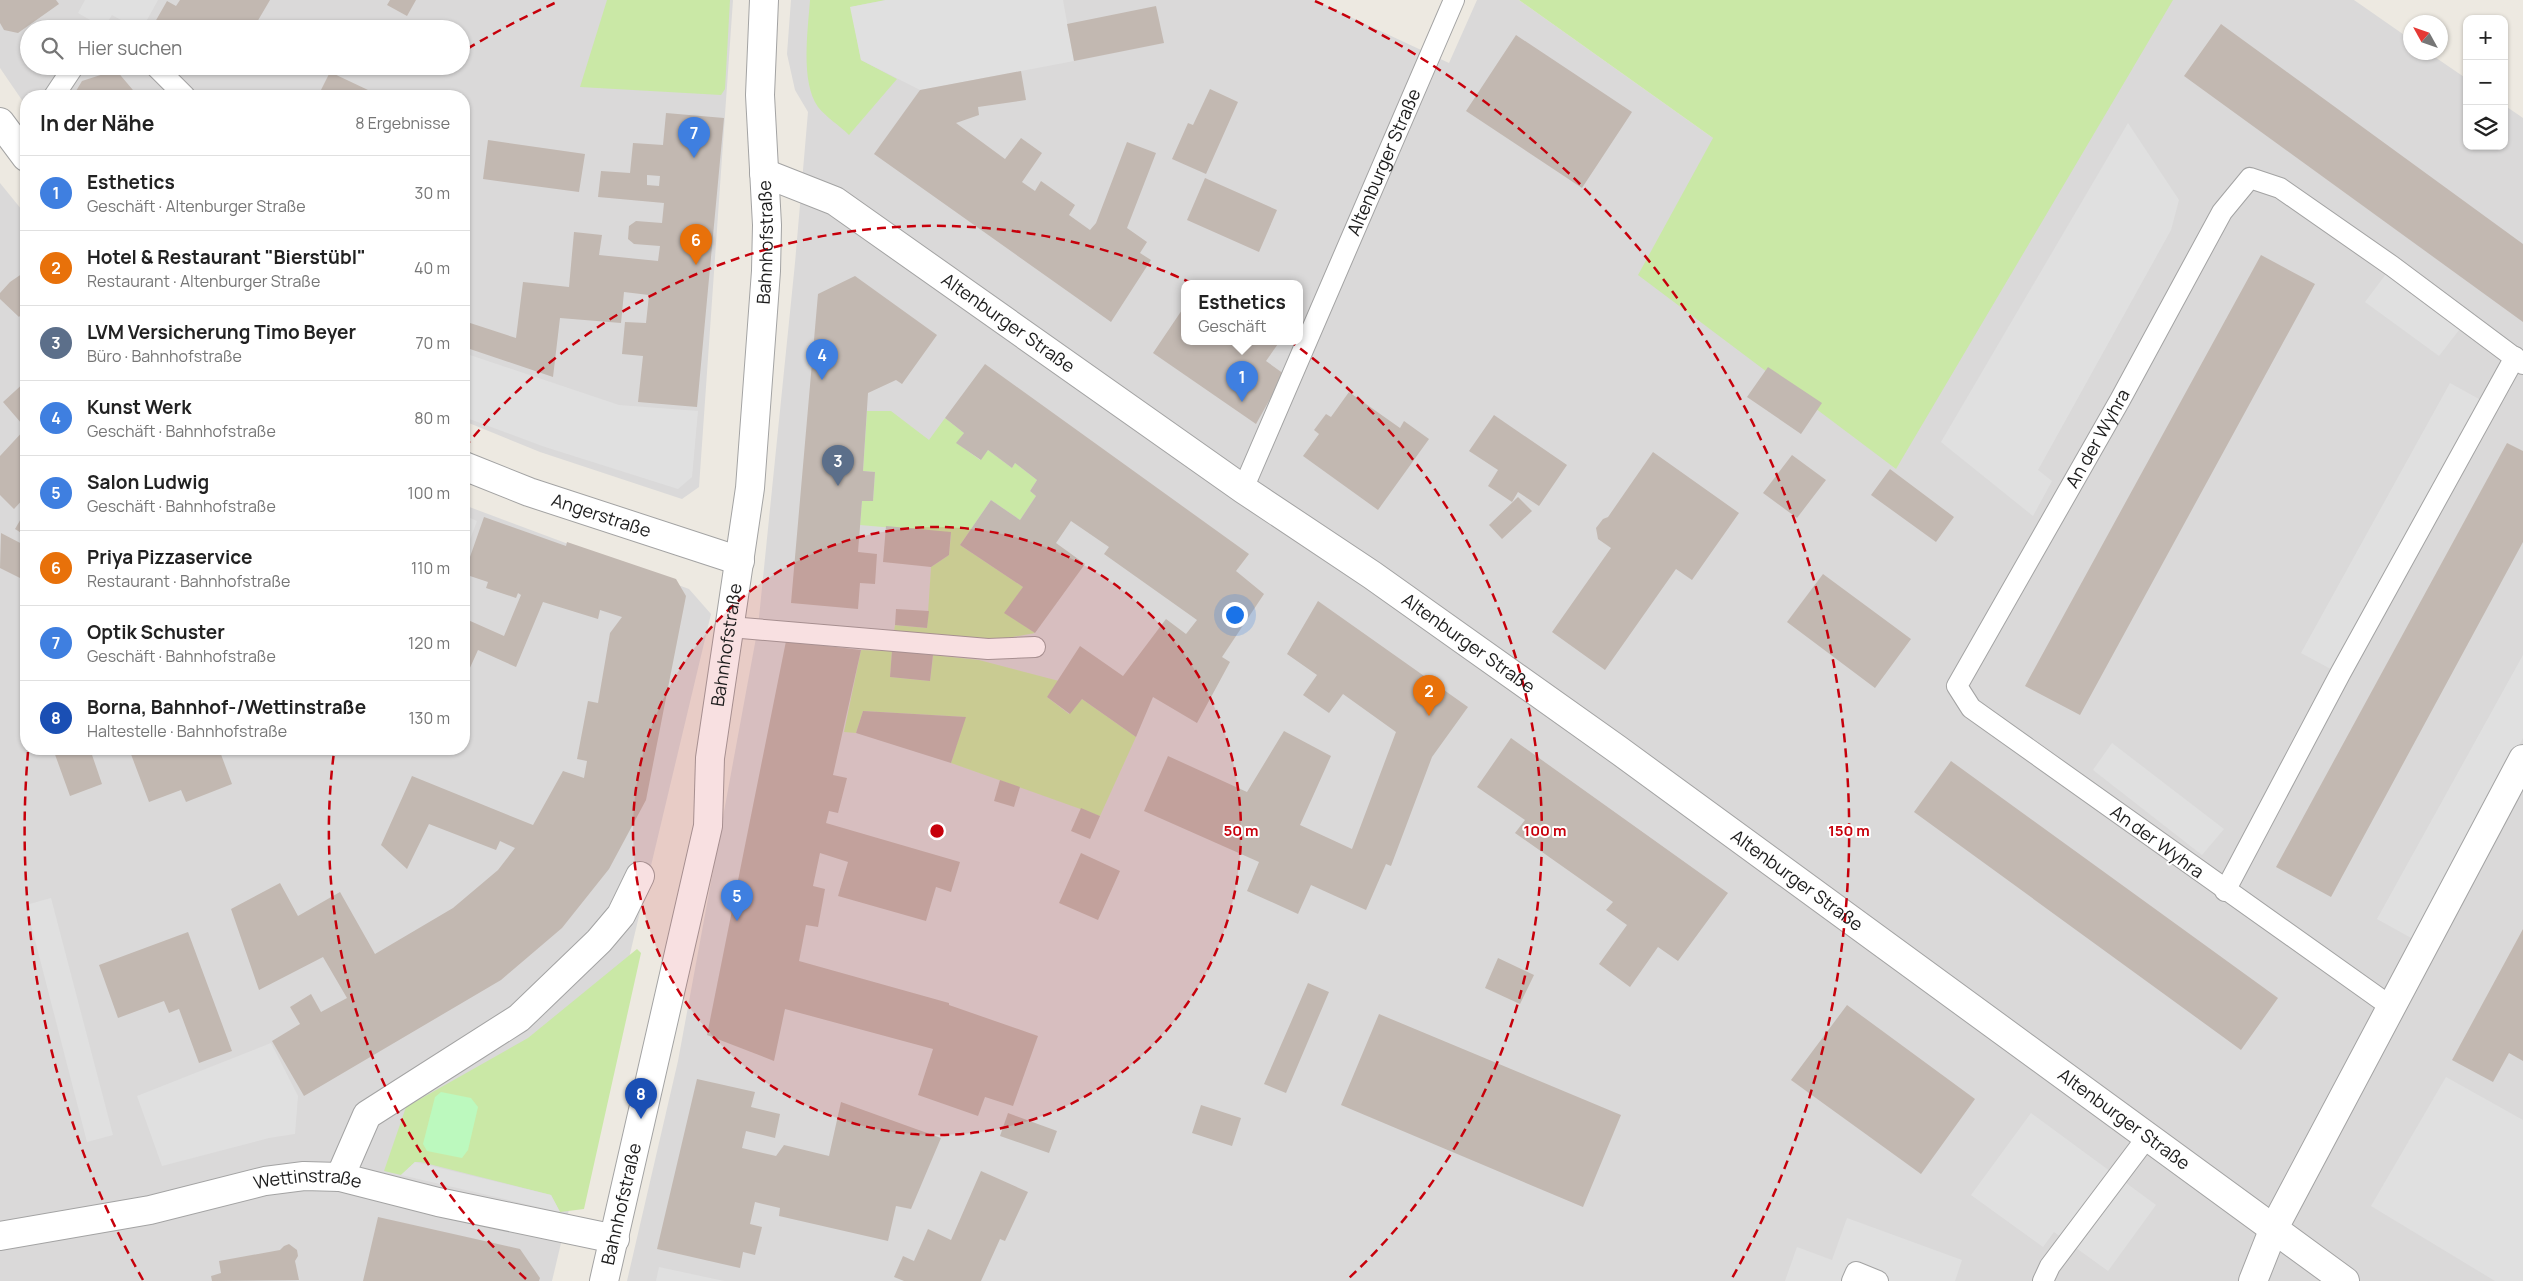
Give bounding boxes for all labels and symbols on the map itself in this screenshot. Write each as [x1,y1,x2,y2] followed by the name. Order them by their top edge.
[2403,15,2448,60] north arrow
[1341,84,1425,239] street label: Altenburger Straße
[678,117,710,158] pin: 7
[751,180,778,305] street label: Bahnhofstraße
[680,224,712,265] pin: 6
[937,267,1080,378] street label: Altenburger Straße
[806,339,838,380] pin: 4
[1226,361,1258,402] pin: 1
[2059,384,2135,492] street label: An der Wyhra
[822,445,854,486] pin: 3
[549,487,654,542] street label: Angerstraße
[705,582,747,708] street label: Bahnhofstraße
[1398,587,1540,698] street label: Altenburger Straße
[1222,602,1248,628] your location
[1413,675,1445,716] pin: 2
[2106,799,2209,883] street label: An der Wyhra
[1223,820,1259,841] text: 50 m
[1524,820,1566,841] text: 100 m
[1828,820,1870,841] text: 150 m
[928,822,946,840] centre of rings
[1727,823,1868,936] street label: Altenburger Straße
[721,880,753,921] pin: 5
[2054,1062,2195,1175] street label: Altenburger Straße
[625,1078,657,1119] pin: 8
[595,1140,646,1267] street label: Bahnhofstraße
[251,1163,365,1194] street label: Wettinstraße

